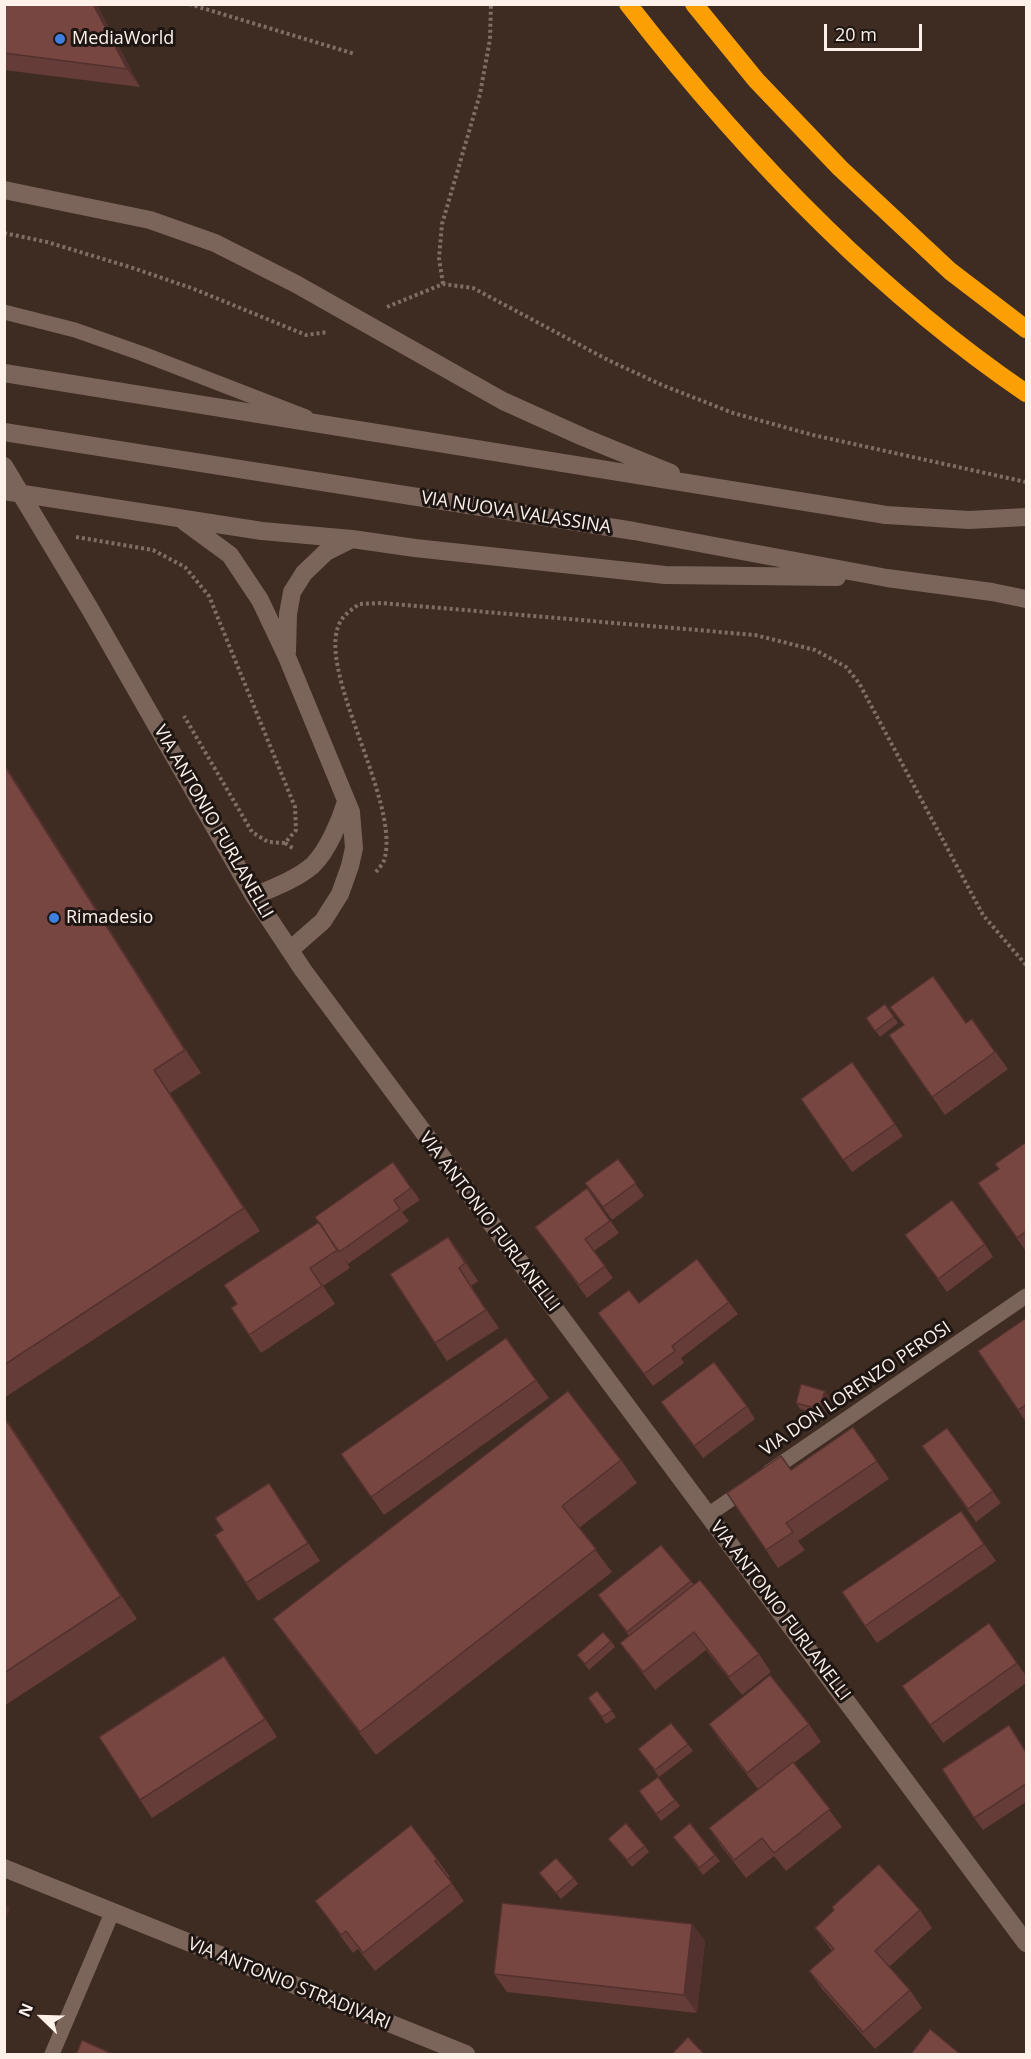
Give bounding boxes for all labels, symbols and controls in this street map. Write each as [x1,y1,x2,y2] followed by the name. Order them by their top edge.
[827,12,924,50] scale bar
[835,22,877,46] text: 20 m
[72,28,174,50] place label: MediaWorld
[53,32,67,46] marker: MediaWorld
[420,487,612,539] street label: VIA NUOVA VALASSINA
[149,722,277,922] street label: VIA ANTONIO FURLANELLI
[66,907,153,929] place label: Rimadesio
[47,911,61,925] marker: Rimadesio
[414,1128,564,1316] street label: VIA ANTONIO FURLANELLI
[757,1317,955,1461] street label: VIA DON LORENZO PEROSI
[705,1517,855,1705] street label: VIA ANTONIO FURLANELLI
[185,1933,393,2035] street label: VIA ANTONIO STRADIVARI
[12,1987,72,2047] north arrow
[13,2000,38,2020] text: N

